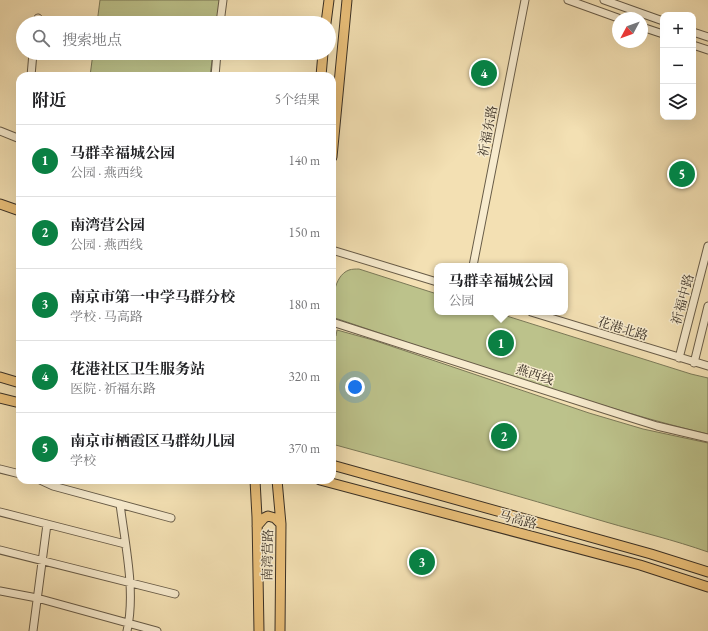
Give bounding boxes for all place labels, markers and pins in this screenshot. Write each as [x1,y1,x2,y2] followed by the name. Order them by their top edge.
[471,58,497,88] pin: 4
[669,159,695,189] pin: 5
[488,328,514,358] pin: 1
[491,421,517,451] pin: 2
[409,547,435,577] pin: 3

